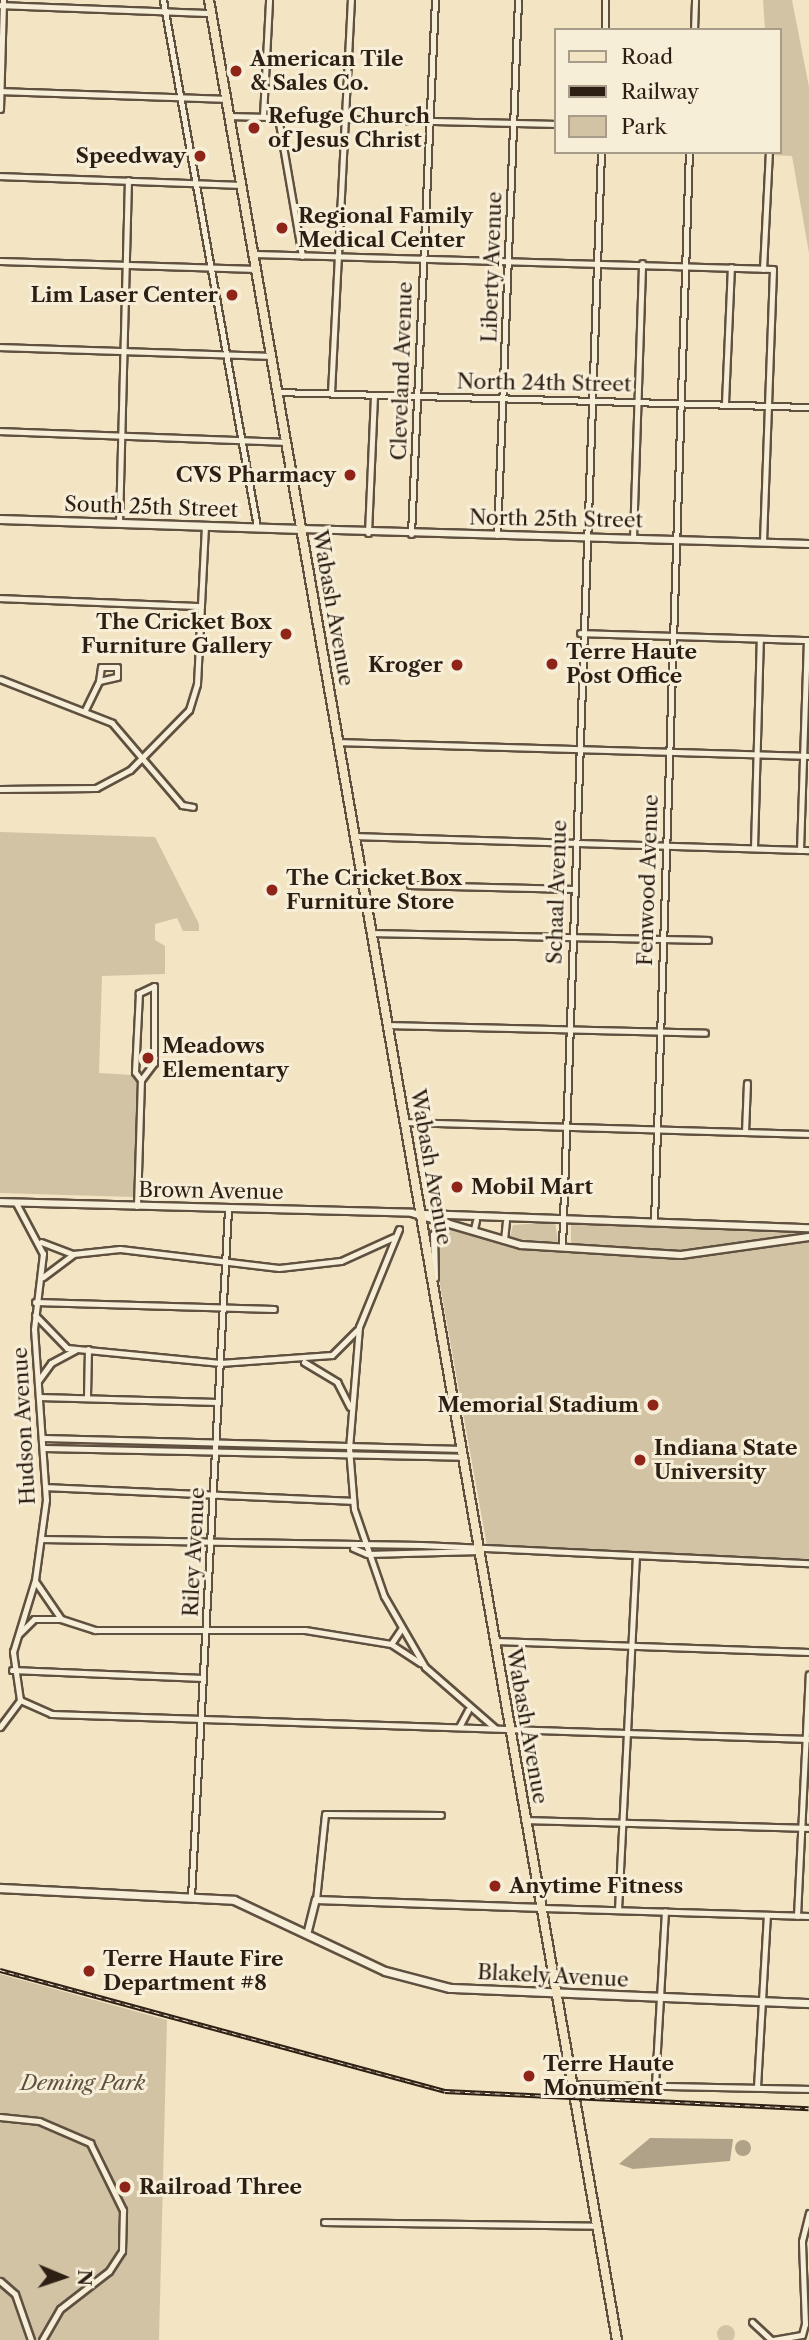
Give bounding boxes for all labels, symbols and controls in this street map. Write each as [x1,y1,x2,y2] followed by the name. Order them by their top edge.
[554,28,781,154] legend
[621,44,673,69] text: Road
[250,46,404,96] place label: American Tile & Sales Co.
[228,63,244,79] marker: American Tile & Sales Co.
[621,79,699,104] text: Railway
[268,103,430,153] place label: Refuge Church of Jesus Christ
[621,114,667,139] text: Park
[246,120,262,136] marker: Refuge Church of Jesus Christ
[76,143,186,169] place label: Speedway
[192,148,208,164] marker: Speedway
[477,190,507,344] street label: Liberty Avenue
[298,203,473,253] place label: Regional Family Medical Center
[272,218,292,238] marker: Regional Family Medical Center
[386,281,418,461] street label: Cleveland Avenue
[30,282,218,308] place label: Lim Laser Center
[224,287,240,303] marker: Lim Laser Center
[457,369,631,397] street label: North 24th Street
[176,462,336,488] place label: CVS Pharmacy
[342,467,358,483] marker: CVS Pharmacy
[64,491,238,523] street label: South 25th Street
[469,505,643,533] street label: North 25th Street
[307,528,359,688] street label: Wabash Avenue
[81,609,272,659] place label: The Cricket Box Furniture Gallery
[278,626,294,642] marker: The Cricket Box Furniture Gallery
[566,639,697,689] place label: Terre Haute Post Office
[368,652,443,678] place label: Kroger
[544,656,560,672] marker: Terre Haute Post Office
[449,657,465,673] marker: Kroger
[632,793,664,967] street label: Fenwood Avenue
[542,819,572,965] street label: Schaal Avenue
[286,865,462,915] place label: The Cricket Box Furniture Store
[264,882,280,898] marker: The Cricket Box Furniture Store
[162,1033,289,1083] place label: Meadows Elementary
[140,1050,156,1066] marker: Meadows Elementary
[405,1087,457,1247] street label: Wabash Avenue
[471,1174,593,1200] place label: Mobil Mart
[138,1177,284,1205] street label: Brown Avenue
[449,1179,465,1195] marker: Mobil Mart
[7,1346,41,1506] street label: Hudson Avenue
[437,1392,639,1418] place label: Memorial Stadium
[645,1397,661,1413] marker: Memorial Stadium
[654,1435,798,1485] place label: Indiana State University
[632,1452,648,1468] marker: Indiana State University
[178,1486,210,1618] street label: Riley Avenue
[501,1646,553,1806] street label: Wabash Avenue
[509,1873,683,1899] place label: Anytime Fitness
[487,1878,503,1894] marker: Anytime Fitness
[103,1946,284,1996] place label: Terre Haute Fire Department #8
[476,1959,630,1993] street label: Blakely Avenue
[81,1963,97,1979] marker: Terre Haute Fire Department #8
[543,2051,674,2101] place label: Terre Haute Monument
[521,2068,537,2084] marker: Terre Haute Monument
[21,2070,145,2096] park label: Deming Park
[139,2174,303,2200] place label: Railroad Three
[117,2179,133,2195] marker: Railroad Three
[28,2242,98,2312] north arrow
[73,2269,96,2286] text: N

